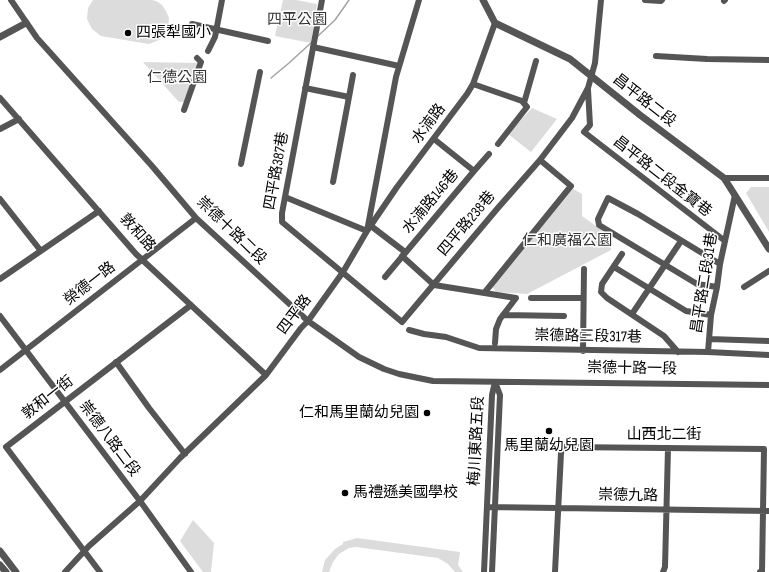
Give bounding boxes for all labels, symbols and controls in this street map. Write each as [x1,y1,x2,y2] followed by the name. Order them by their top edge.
[267,11,327,29] park label: 四平公園
[136,24,211,42] place label: 四張犁國小
[123,28,133,38] marker: 四張犁國小
[147,69,207,87] park label: 仁德公園
[609,71,679,131] street label: 昌平路二段
[408,101,450,147] street label: 水湳路
[261,131,293,211] street label: 四平路387巷
[609,133,715,221] street label: 昌平路二段金寶巷
[399,166,463,238] street label: 水湳路146巷
[435,188,499,260] street label: 四平路238巷
[192,193,270,269] street label: 崇德十路二段
[115,210,159,256] street label: 敦和路
[688,231,722,335] street label: 昌平路二段31巷
[522,232,612,250] park label: 仁和廣福公園
[61,258,119,310] street label: 榮德一路
[274,292,316,338] street label: 四平路
[534,327,642,347] street label: 崇德路三段317巷
[587,359,677,379] street label: 崇德十路一段
[19,372,77,424] street label: 敦和一街
[466,396,488,486] street label: 梅川東路五段
[75,398,143,480] street label: 崇德八路二段
[299,404,419,422] place label: 仁和馬里蘭幼兒園
[422,408,432,418] marker: 仁和馬里蘭幼兒園
[544,426,554,436] marker: 馬里蘭幼兒園
[627,426,701,444] street label: 山西北二街
[504,437,594,455] place label: 馬里蘭幼兒園
[353,484,458,502] place label: 馬禮遜美國學校
[598,486,658,506] street label: 崇德九路
[340,488,350,498] marker: 馬禮遜美國學校

